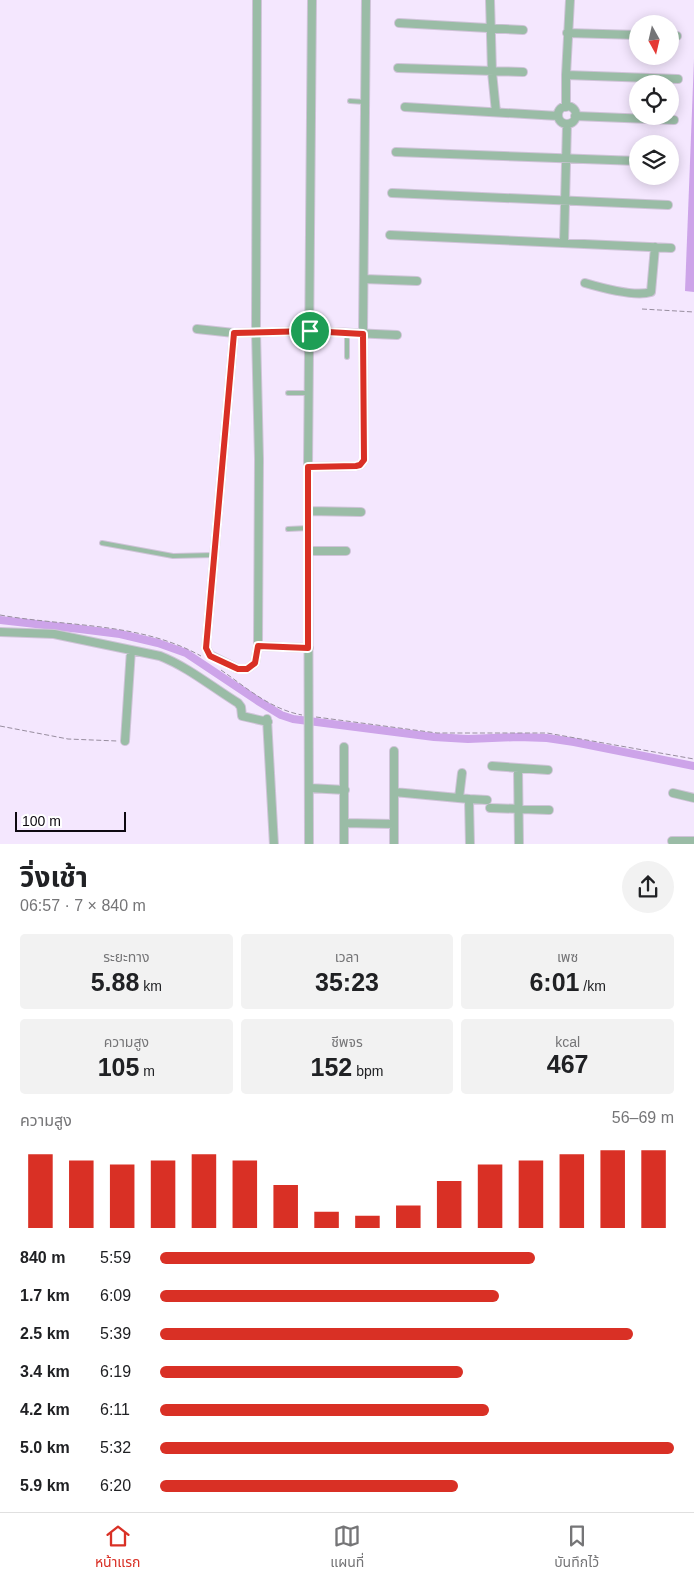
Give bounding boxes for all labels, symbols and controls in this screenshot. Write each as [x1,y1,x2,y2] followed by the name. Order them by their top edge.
[629,15,679,65] north arrow
[629,15,679,185] map controls
[629,75,679,125] button: locate
[629,135,679,185] button: layers
[289,310,331,352] pin
[296,317,324,345] icon: arrive
[15,809,126,833] scale bar
[22,813,61,829] text: 100 m
[622,861,674,913] button: share
[20,862,88,893] text: วิ่งเช้า
[20,897,146,914] text: 06:57 · 7 × 840 m
[103,949,150,965] text: ระยะทาง
[335,949,359,965] text: เวลา
[557,949,578,965] text: เพซ
[91,968,139,996] text: 5.88
[315,968,379,996] text: 35:23
[529,968,579,996] text: 6:01
[139,978,162,994] text: km
[579,978,606,994] text: /km
[104,1034,149,1050] text: ความสูง
[331,1034,363,1050] text: ชีพจร
[555,1034,580,1050] text: kcal
[547,1050,589,1078] text: 467
[98,1053,139,1081] text: 105
[311,1053,352,1081] text: 152
[139,1063,155,1079] text: m
[352,1063,383,1079] text: bpm
[612,1109,674,1126] text: 56–69 m
[20,1112,72,1129] text: ความสูง
[20,1249,65,1266] text: 840 m
[100,1249,131,1266] text: 5:59
[20,1287,70,1304] text: 1.7 km
[100,1287,131,1304] text: 6:09
[20,1325,70,1342] text: 2.5 km
[100,1325,131,1342] text: 5:39
[20,1363,70,1380] text: 3.4 km
[100,1363,131,1380] text: 6:19
[20,1401,70,1418] text: 4.2 km
[100,1401,130,1418] text: 6:11
[20,1439,70,1456] text: 5.0 km
[100,1439,131,1456] text: 5:32
[20,1477,70,1494] text: 5.9 km
[100,1477,131,1494] text: 6:20
[95,1522,140,1573] tab: หน้าแรก
[330,1522,364,1573] tab: แผนที่
[554,1522,599,1573] tab: บันทึกไว้

